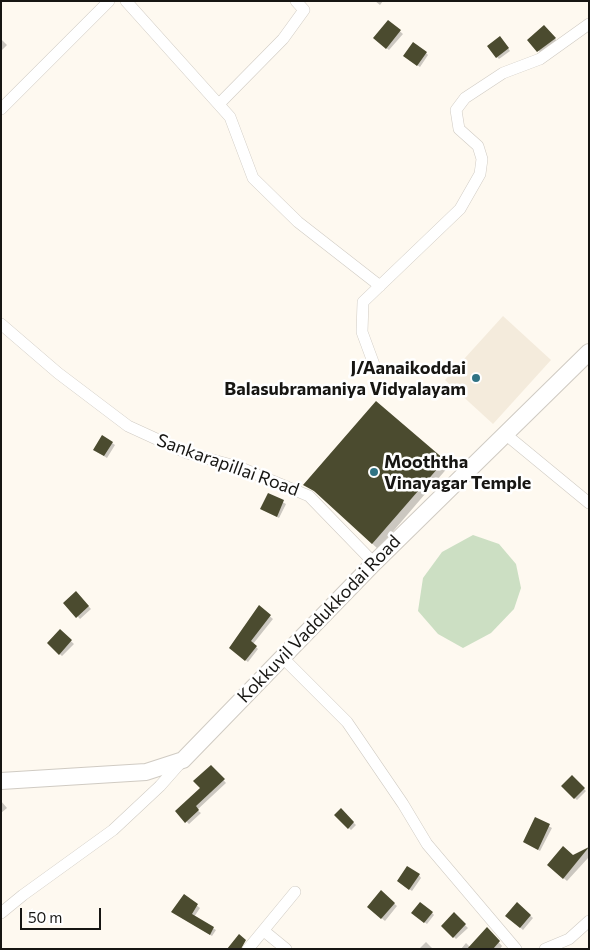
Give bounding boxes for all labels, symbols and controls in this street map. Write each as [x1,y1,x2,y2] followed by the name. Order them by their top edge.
[224,357,466,399] place label: J/Aanaikoddai Balasubramaniya Vidyalayam
[470,372,482,384] marker: J/Aanaikoddai Balasubramaniya Vidyalayam
[154,429,302,501] street label: Sankarapillai Road
[384,451,531,494] place label: Mooththa Vinayagar Temple
[368,466,380,478] marker: Mooththa Vinayagar Temple
[233,531,405,707] street label: Kokkuvil Vaddukkodai Road
[22,898,104,930] scale bar
[28,908,62,926] text: 50 m

